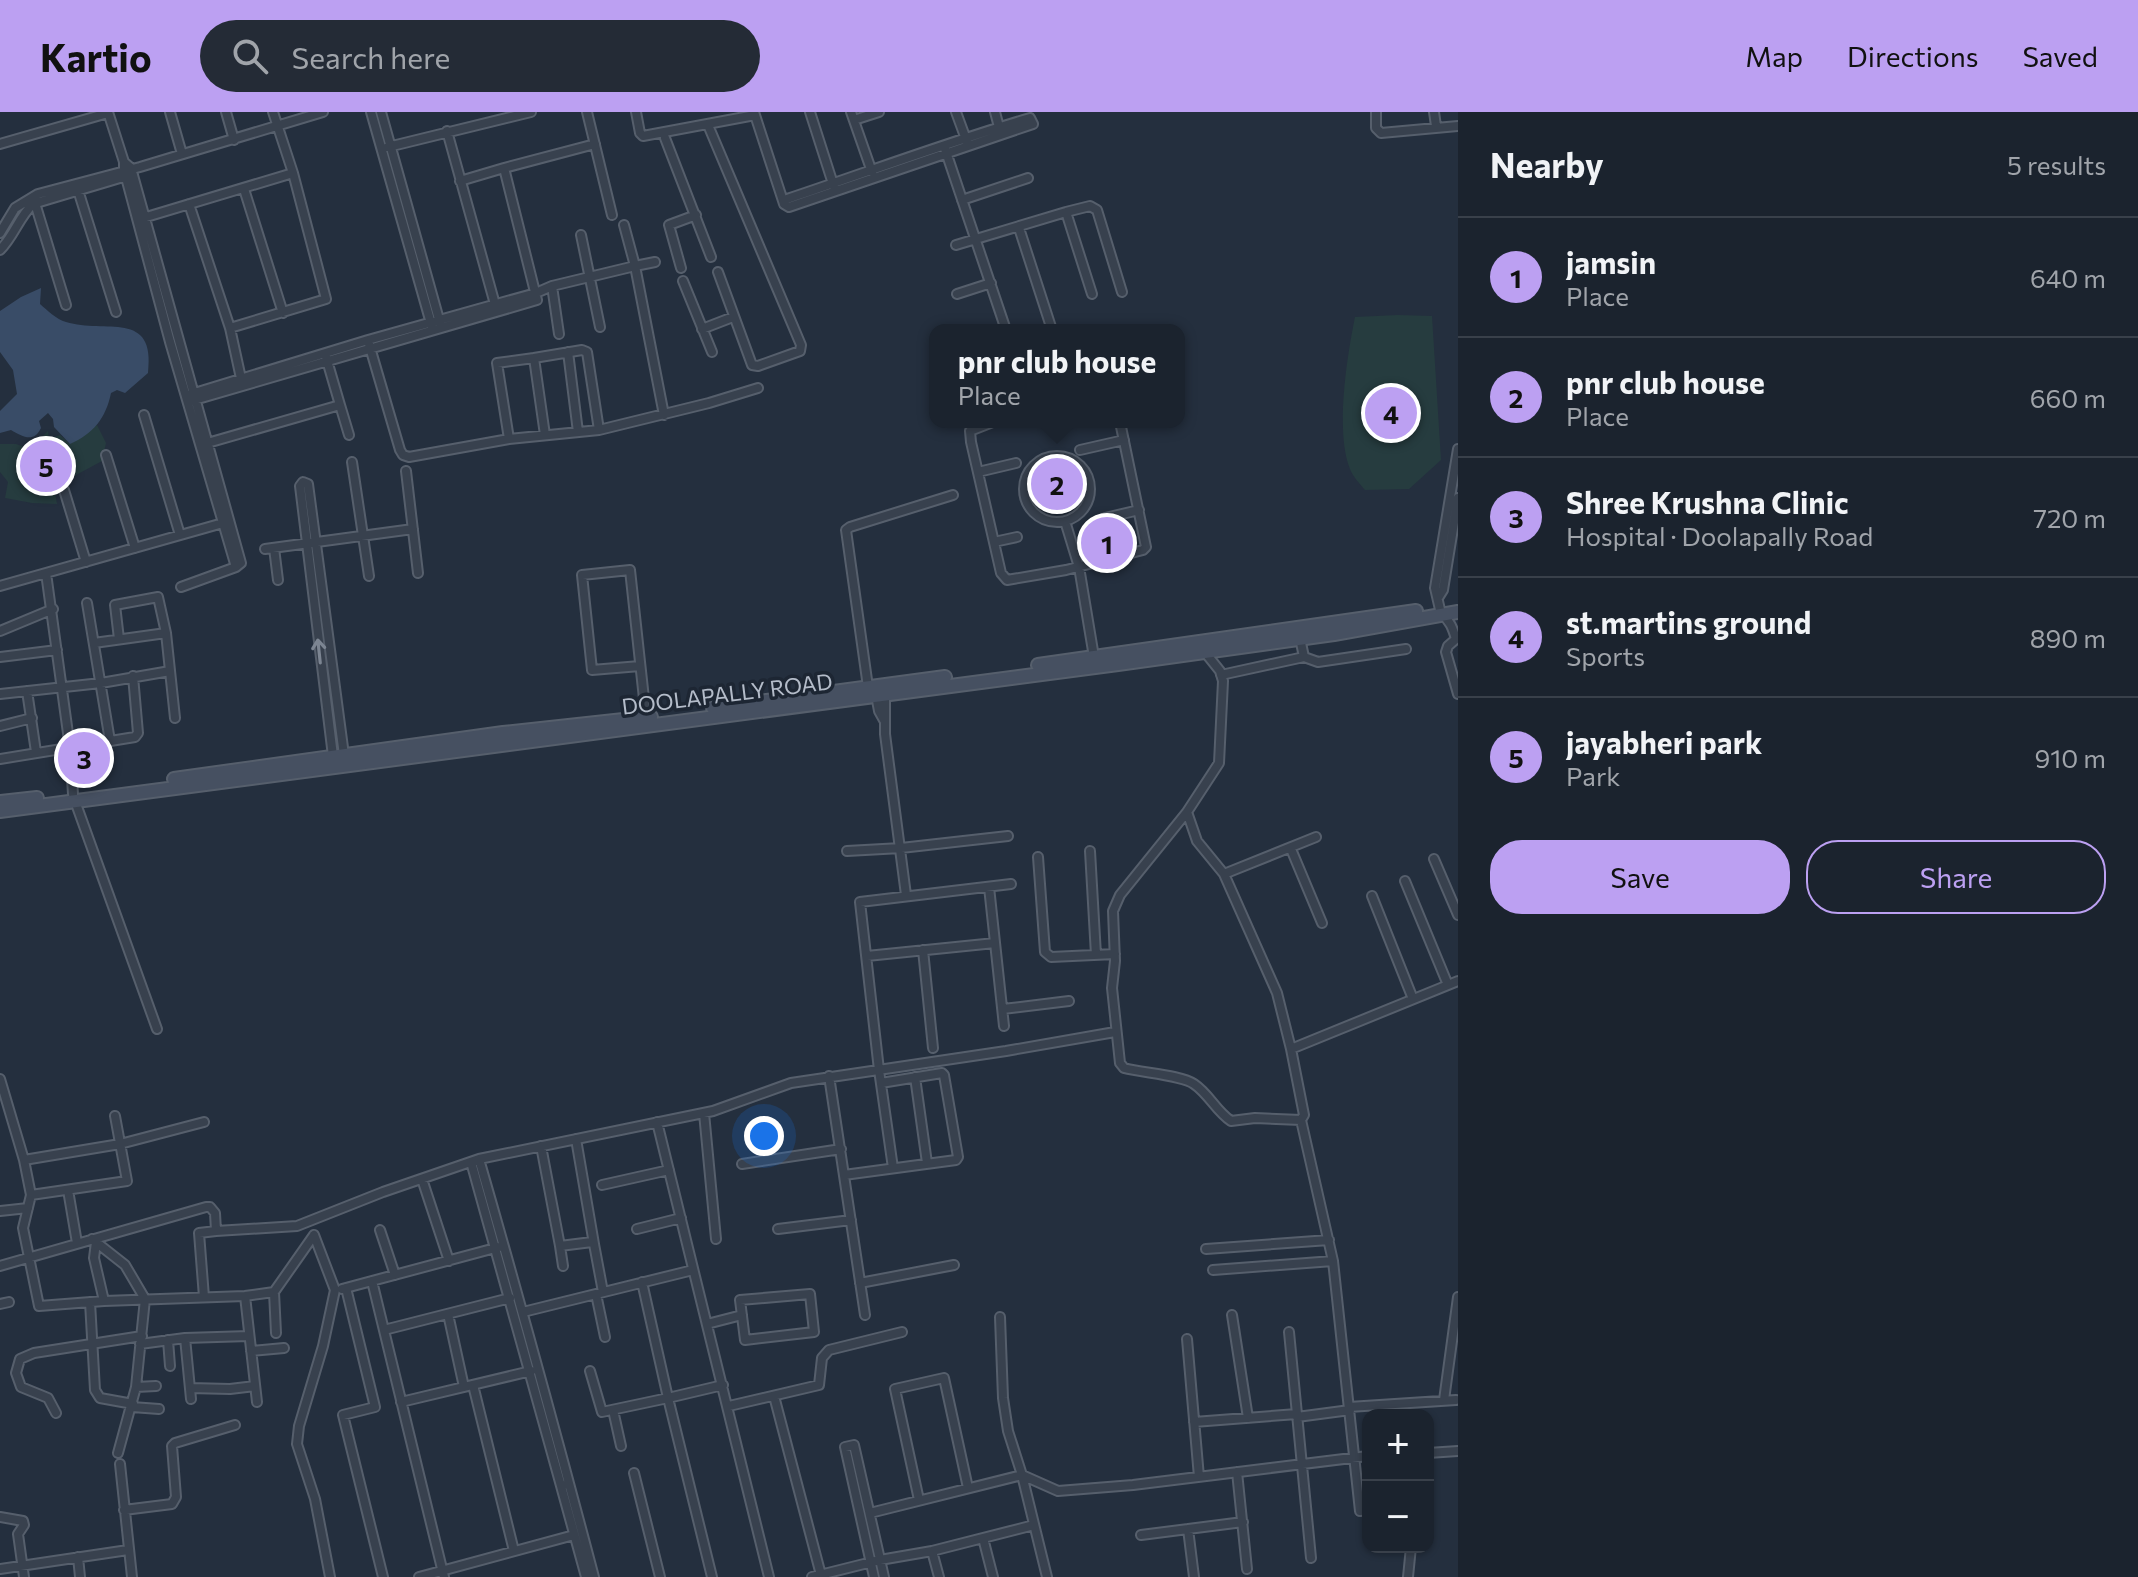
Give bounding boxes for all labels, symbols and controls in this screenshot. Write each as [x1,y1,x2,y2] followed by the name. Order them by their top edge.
[200,20,760,92] search box
[40,33,152,80] text: Kartio
[228,34,272,78] icon: search
[292,38,450,75] text: Search here
[1745,39,1803,73] text: Map
[1847,39,1978,73] text: Directions
[2022,39,2098,73] text: Saved
[1490,143,1604,185] text: Nearby
[2007,149,2106,180] text: 5 results
[1566,243,1656,280] text: jamsin
[1510,262,1522,293] text: 1
[2030,262,2106,293] text: 640 m
[1566,280,1629,311] text: Place
[929,324,1185,428] popup
[958,342,1156,379] text: pnr club house
[1566,363,1765,400] text: pnr club house
[958,379,1021,410] text: Place
[1509,382,1523,413] text: 2
[2030,382,2106,413] text: 660 m
[1365,383,1417,443] pin: 4
[1566,400,1629,431] text: Place
[20,436,72,496] pin: 5
[1031,454,1083,514] pin: 2
[1566,483,1849,520] text: Shree Krushna Clinic
[1508,502,1524,533] text: 3
[2033,502,2106,533] text: 720 m
[1081,513,1133,573] pin: 1
[1566,520,1873,551] text: Hospital · Doolapally Road
[1566,603,1811,640] text: st.martins ground
[1508,622,1524,653] text: 4
[2030,622,2106,653] text: 890 m
[311,639,326,664] one-way arrow
[1566,640,1645,671] text: Sports
[620,667,834,720] street label: DOOLAPALLY ROAD
[1566,723,1762,760] text: jayabheri park
[58,728,110,788] pin: 3
[1508,742,1524,773] text: 5
[2034,742,2106,773] text: 910 m
[1566,760,1620,791] text: Park
[1490,840,1790,914] button: Save
[1806,840,2106,914] button: Share
[744,1116,784,1156] your location
[1362,1409,1434,1553] map controls
[1362,1409,1434,1481] button: +
[1362,1481,1434,1553] button: −

